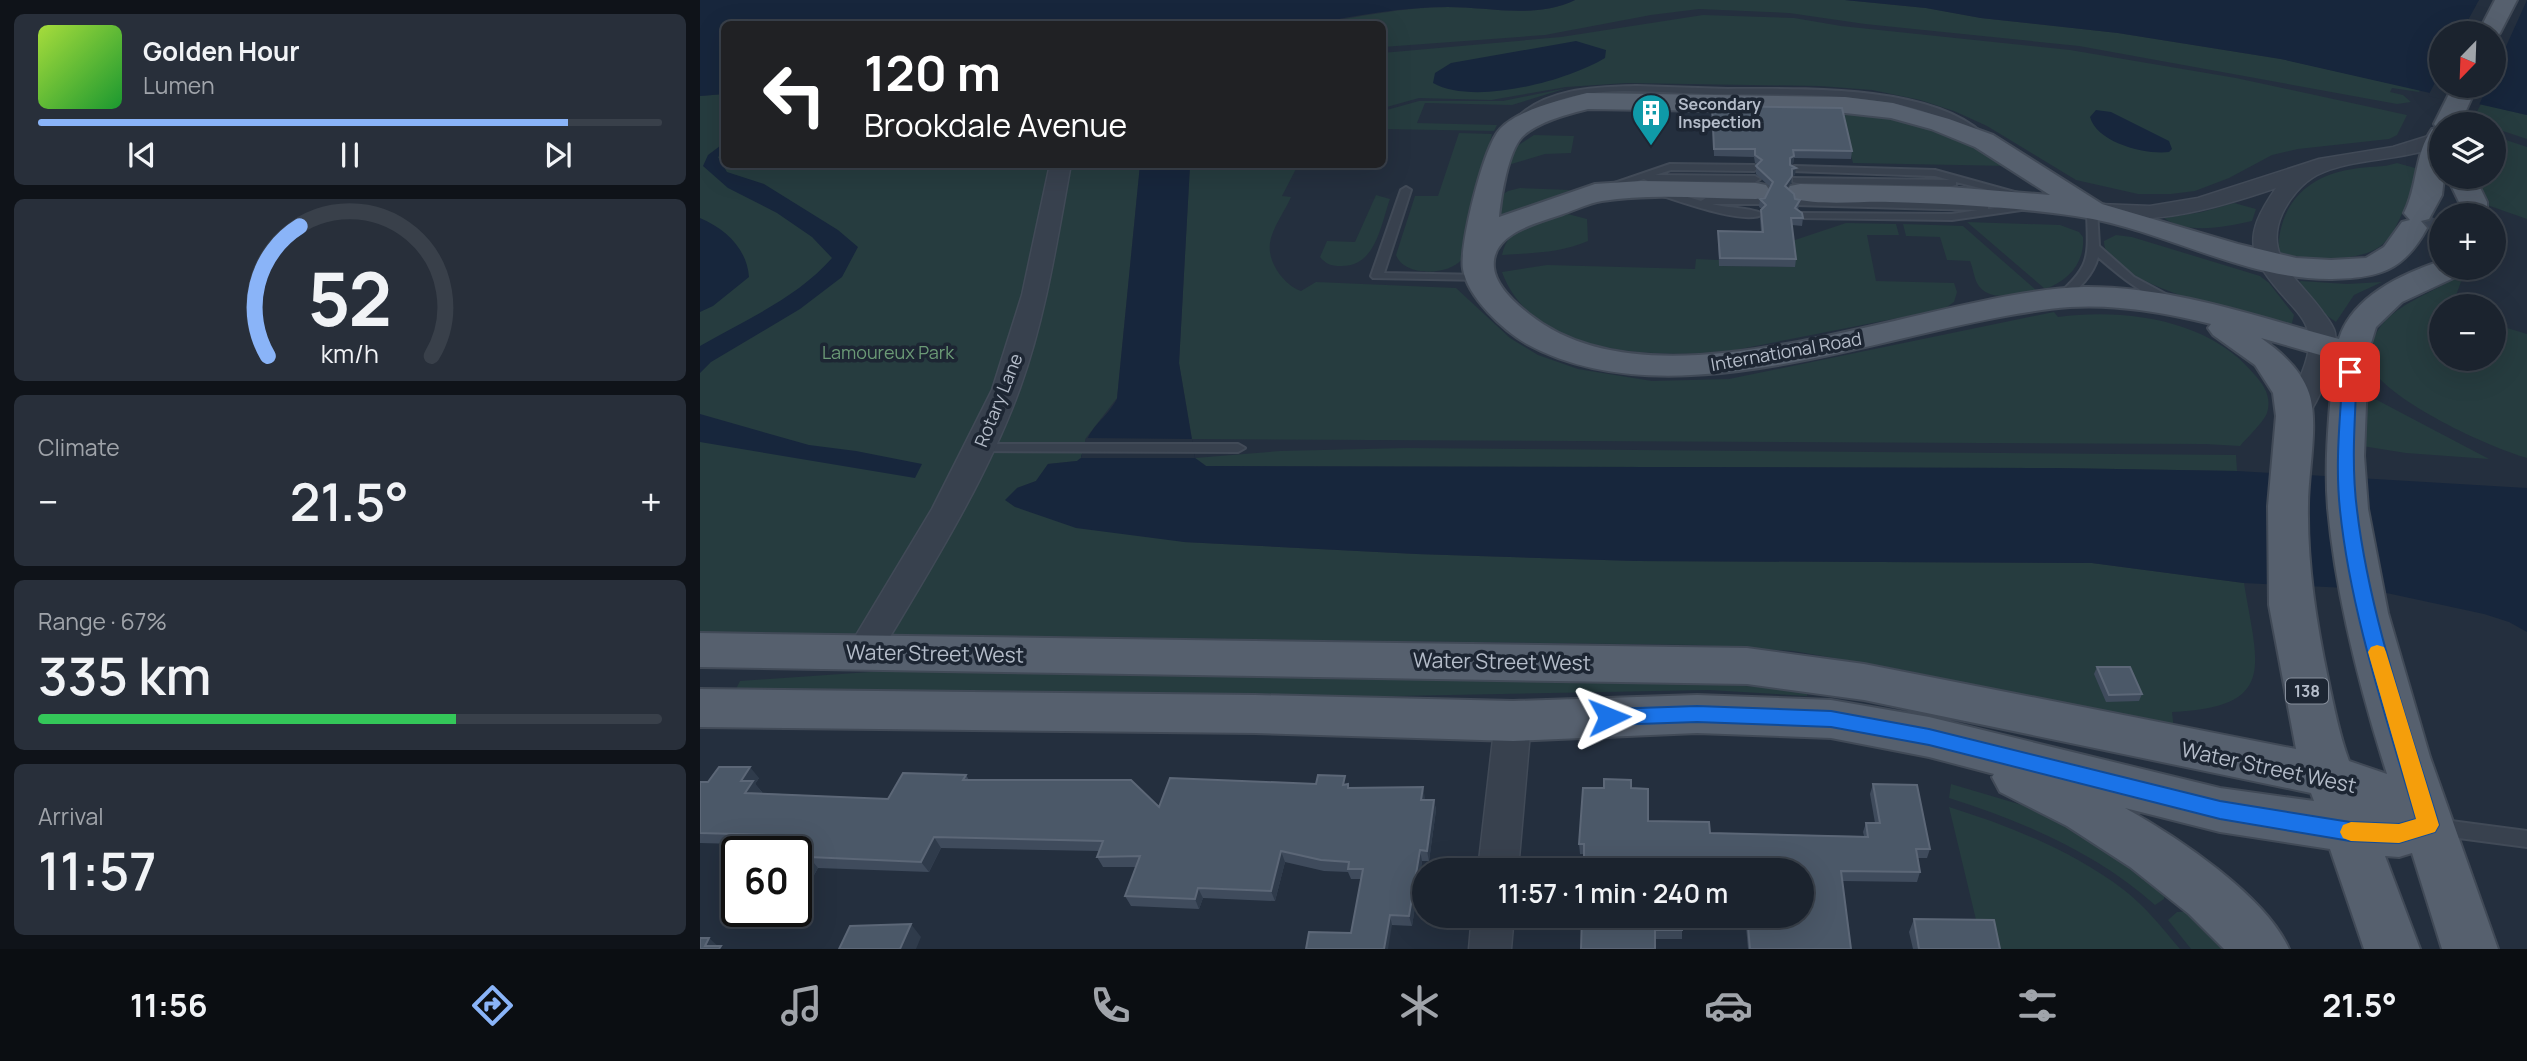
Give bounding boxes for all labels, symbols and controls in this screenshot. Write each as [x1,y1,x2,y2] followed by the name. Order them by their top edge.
[2429,21,2506,98] north arrow
[2429,21,2506,371] map controls
[143,33,300,69] text: Golden Hour
[864,39,1001,106] text: 120 m
[749,49,840,140] icon: left
[143,69,215,101] text: Lumen
[1630,92,1672,147] building icon: Secondary Inspection
[1678,93,1761,133] place label: Secondary Inspection
[864,103,1127,147] text: Brookdale Avenue
[2429,112,2506,189] button: layers
[123,136,161,174] icon: previous
[331,136,369,174] icon: pause
[539,136,577,174] icon: next
[2429,203,2506,280] button: +
[308,248,392,348] text: 52
[2429,294,2506,371] button: −
[1709,326,1863,376] street label: International Road
[321,336,379,371] text: km/h
[822,340,955,364] park label: Lamoureux Park
[2320,342,2380,402] pin
[968,350,1028,450] street label: Rotary Lane
[2331,353,2369,391] icon: arrive
[38,431,120,463] text: Climate
[290,466,409,537] text: 21.5°
[38,475,59,527] text: −
[640,475,662,527] text: +
[38,605,167,637] text: Range · 67%
[846,637,1024,669] street label: Water Street West
[38,640,211,711] text: 335 km
[1413,645,1591,677] street label: Water Street West
[2286,678,2328,704] road number: 138
[1572,680,1646,754] position arrow
[2179,735,2359,799] street label: Water Street West
[38,800,104,832] text: Arrival
[38,835,156,906] text: 11:57
[721,836,812,927] speed limit sign: 60
[1498,875,1728,911] text: 11:57 · 1 min · 240 m
[468,981,517,1030] icon: directions
[777,981,826,1030] icon: music
[1086,981,1135,1030] icon: phone
[1395,981,1444,1030] icon: climate
[1704,981,1753,1030] icon: car
[2013,981,2062,1030] icon: filters
[130,983,208,1027] text: 11:56
[2322,983,2397,1027] text: 21.5°

